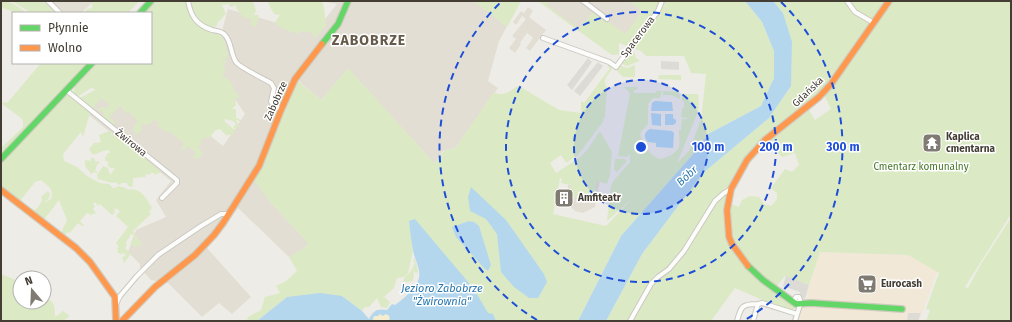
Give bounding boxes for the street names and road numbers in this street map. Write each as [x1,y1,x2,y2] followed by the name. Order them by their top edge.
[619,14,657,60] street label: Spacerowa
[789,74,826,110] street label: Gdańska
[262,79,290,123] street label: Zabobrze
[113,125,150,159] street label: Żwirowa

